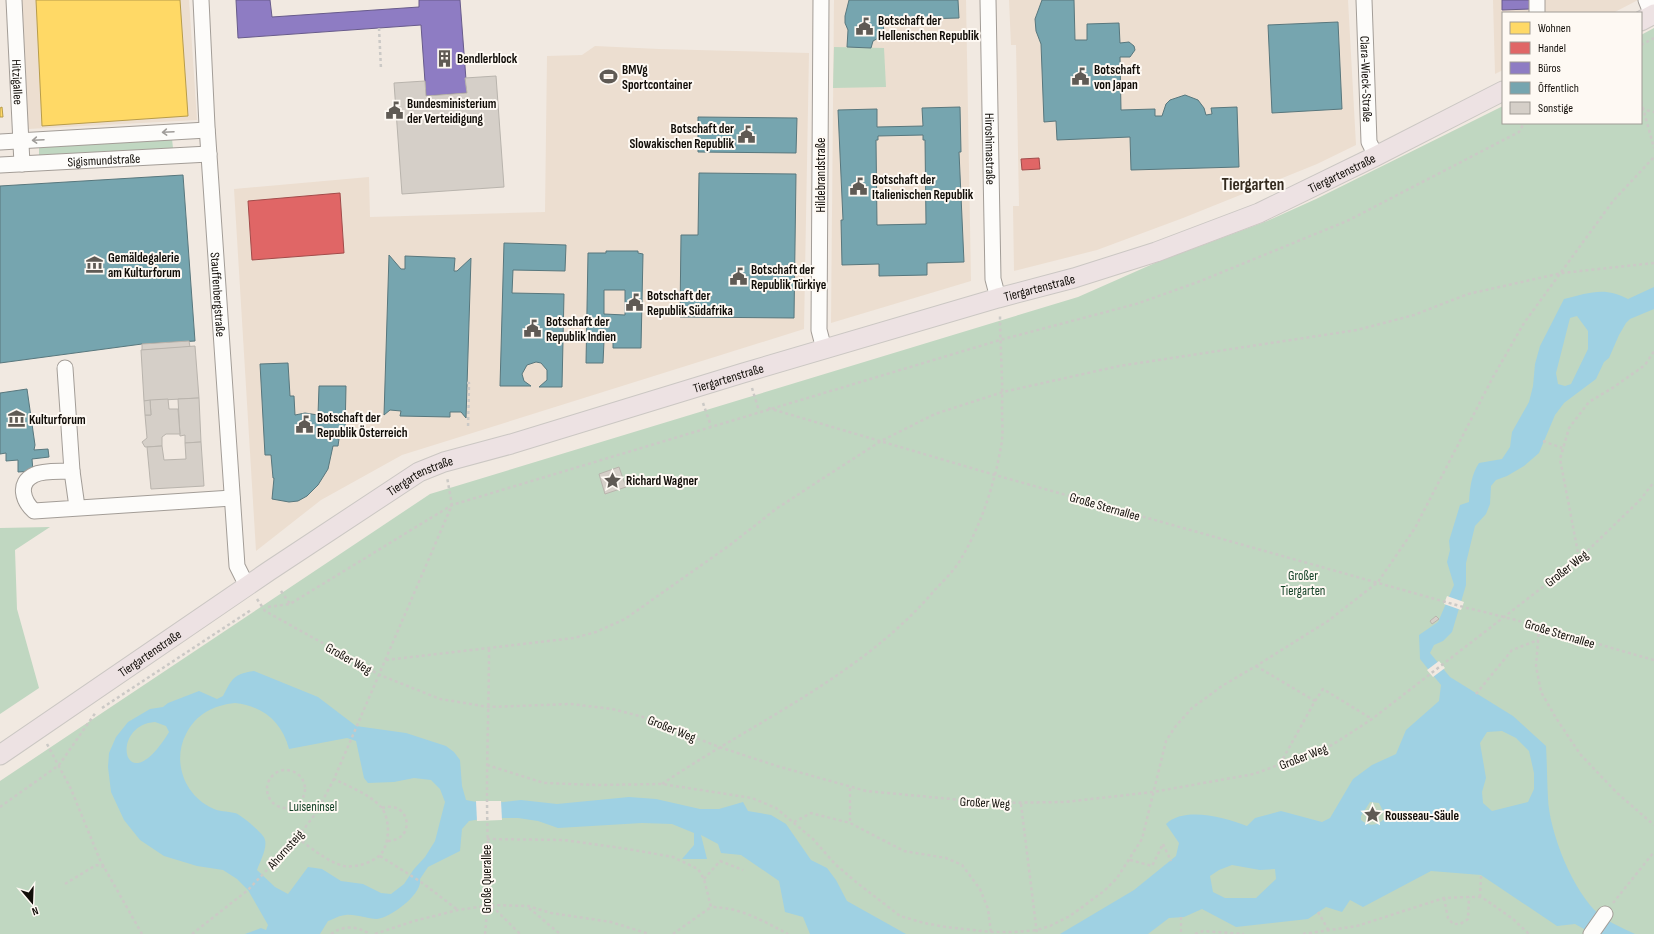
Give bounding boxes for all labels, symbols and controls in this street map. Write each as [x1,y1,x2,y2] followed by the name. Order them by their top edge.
[1502,12,1642,124] legend
[878,13,980,44] place label: Botschaft der Hellenischen Republik
[855,17,875,37] public building icon: Botschaft der Hellenischen Republik
[1538,21,1571,36] text: Wohnen
[1356,35,1375,122] street label: Clara-Wieck-Straße
[1538,41,1566,56] text: Handel
[434,48,454,68] building icon: Bendlerblock
[457,51,518,67] place label: Bendlerblock
[8,59,26,105] street label: Hitzigallee
[1538,61,1561,76] text: Büros
[622,62,692,93] place label: BMVg Sportcontainer
[1094,62,1141,93] place label: Botschaft von Japan
[599,66,619,86] sports icon: BMVg Sportcontainer
[1071,66,1091,86] public building icon: Botschaft von Japan
[1538,81,1579,96] text: Öffentlich
[407,96,497,127] place label: Bundesministerium der Verteidigung
[384,100,404,120] public building icon: Bundesministerium der Verteidigung
[1538,101,1573,116] text: Sonstige
[981,113,998,185] street label: Hiroshimastraße
[629,121,735,152] place label: Botschaft der Slowakischen Republik
[737,125,757,145] public building icon: Botschaft der Slowakischen Republik
[162,129,175,136] one-way arrow
[32,137,45,144] one-way arrow
[813,138,829,212] street label: Hildebrandstraße
[67,151,141,170] street label: Sigismundstraße
[1306,151,1378,197] street label: Tiergartenstraße
[872,172,974,203] place label: Botschaft der Italienischen Republik
[1222,175,1284,195] district label: Tiergarten
[849,176,869,196] public building icon: Botschaft der Italienischen Republik
[108,250,181,281] place label: Gemäldegalerie am Kulturforum
[207,252,228,338] street label: Stauffenbergstraße
[85,254,105,274] museum icon: Gemäldegalerie am Kulturforum
[751,262,827,293] place label: Botschaft der Republik Türkiye
[728,266,748,286] public building icon: Botschaft der Republik Türkiye
[1002,271,1077,305] street label: Tiergartenstraße
[647,288,733,319] place label: Botschaft der Republik Südafrika
[624,292,644,312] public building icon: Botschaft der Republik Südafrika
[546,314,616,345] place label: Botschaft der Republik Indien
[523,318,543,338] public building icon: Botschaft der Republik Indien
[691,360,766,397] street label: Tiergartenstraße
[6,409,26,429] museum icon: Kulturforum
[317,410,408,441] place label: Botschaft der Republik Österreich
[29,412,86,428] place label: Kulturforum
[294,414,314,434] public building icon: Botschaft der Republik Österreich
[384,453,455,500] street label: Tiergartenstraße
[603,470,623,490] place icon: Richard Wagner
[626,473,698,489] place label: Richard Wagner
[1068,489,1142,525] street label: Große Sternallee
[1542,547,1591,591] street label: Großer Weg
[1281,568,1325,599] park label: Großer Tiergarten
[1523,616,1597,652] street label: Große Sternallee
[115,626,185,681] street label: Tiergartenstraße
[323,640,375,678] street label: Großer Weg
[645,712,698,746] street label: Großer Weg
[1277,740,1330,773] street label: Großer Weg
[959,794,1011,812] street label: Großer Weg
[289,799,337,815] park label: Luiseninsel
[1362,805,1382,825] place icon: Rousseau-Säule
[1385,808,1459,824] place label: Rousseau-Säule
[263,827,308,873] street label: Ahornsteig
[479,844,495,914] street label: Große Querallee
[12,882,52,922] north arrow
[30,904,40,918] text: N

